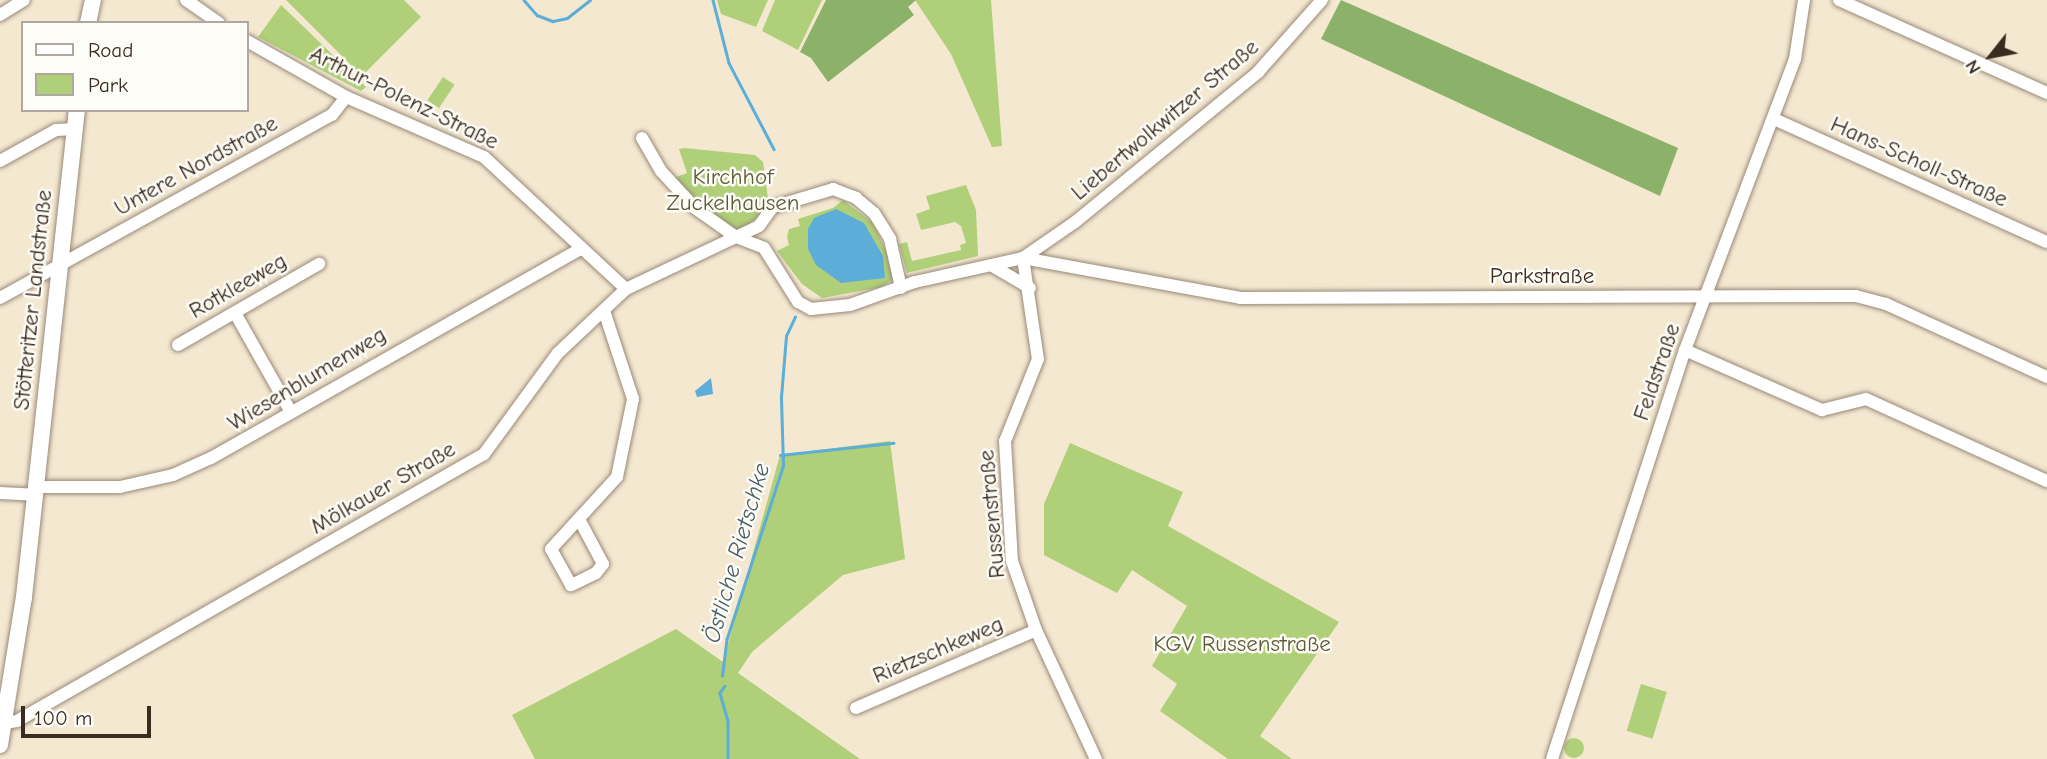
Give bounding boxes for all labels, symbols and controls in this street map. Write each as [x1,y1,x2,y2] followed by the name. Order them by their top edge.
[21,21,248,112] legend
[1956,21,2026,91] north arrow
[1066,33,1264,207] street label: Liebertwolkwitzer Straße
[88,38,133,62] text: Road
[305,40,503,156] street label: Arthur-Polenz-Straße
[1960,56,1986,78] text: N
[88,73,128,97] text: Park
[110,110,282,222] street label: Untere Nordstraße
[1826,111,2012,213] street label: Hans-Scholl-Straße
[666,163,800,217] park label: Kirchhof Zuckelhausen
[8,188,58,412] street label: Stötteritzer Landstraße
[184,247,292,325] street label: Rotkleeweg
[1490,262,1594,290] street label: Parkstraße
[1628,320,1686,424] street label: Feldstraße
[223,321,391,437] street label: Wiesenblumenweg
[306,435,460,541] street label: Mölkauer Straße
[973,448,1011,580] street label: Russenstraße
[698,460,776,646] water label: Östliche Rietschke
[869,610,1007,690] street label: Rietzschkeweg
[1153,630,1331,658] park label: KGV Russenstraße
[24,692,154,736] scale bar
[34,706,92,730] text: 100 m

